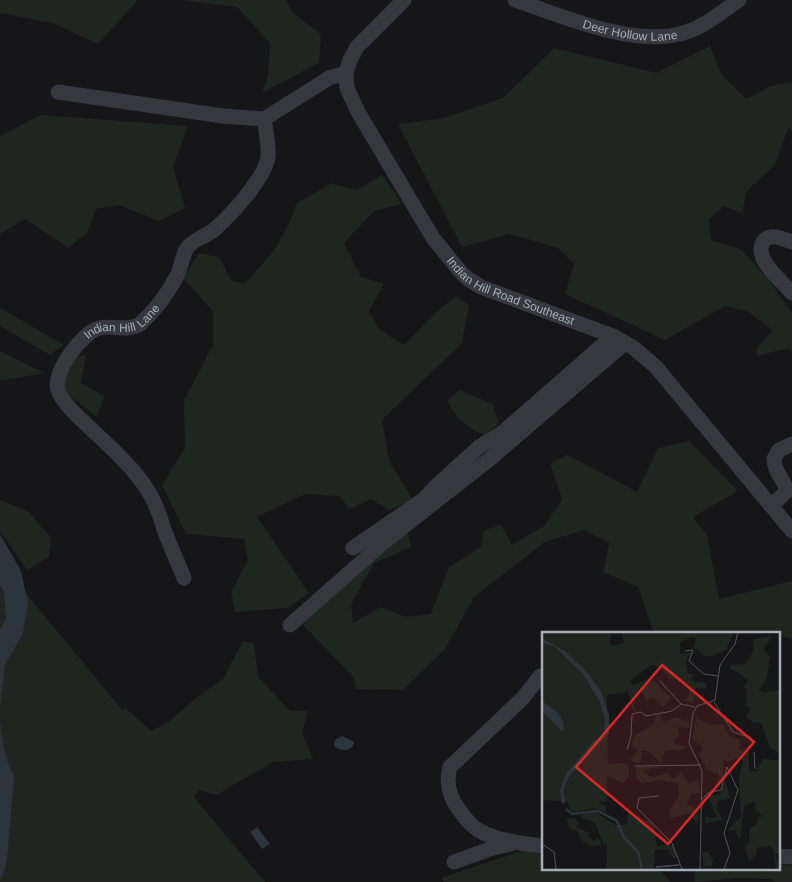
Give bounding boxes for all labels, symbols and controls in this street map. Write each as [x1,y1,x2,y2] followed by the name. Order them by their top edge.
[581,17,679,44] street label: Deer Hollow Lane
[444,254,577,328] street label: Indian Hill Road Southeast
[81,301,163,342] street label: Indian Hill Lane
[542,632,780,870] inset map

